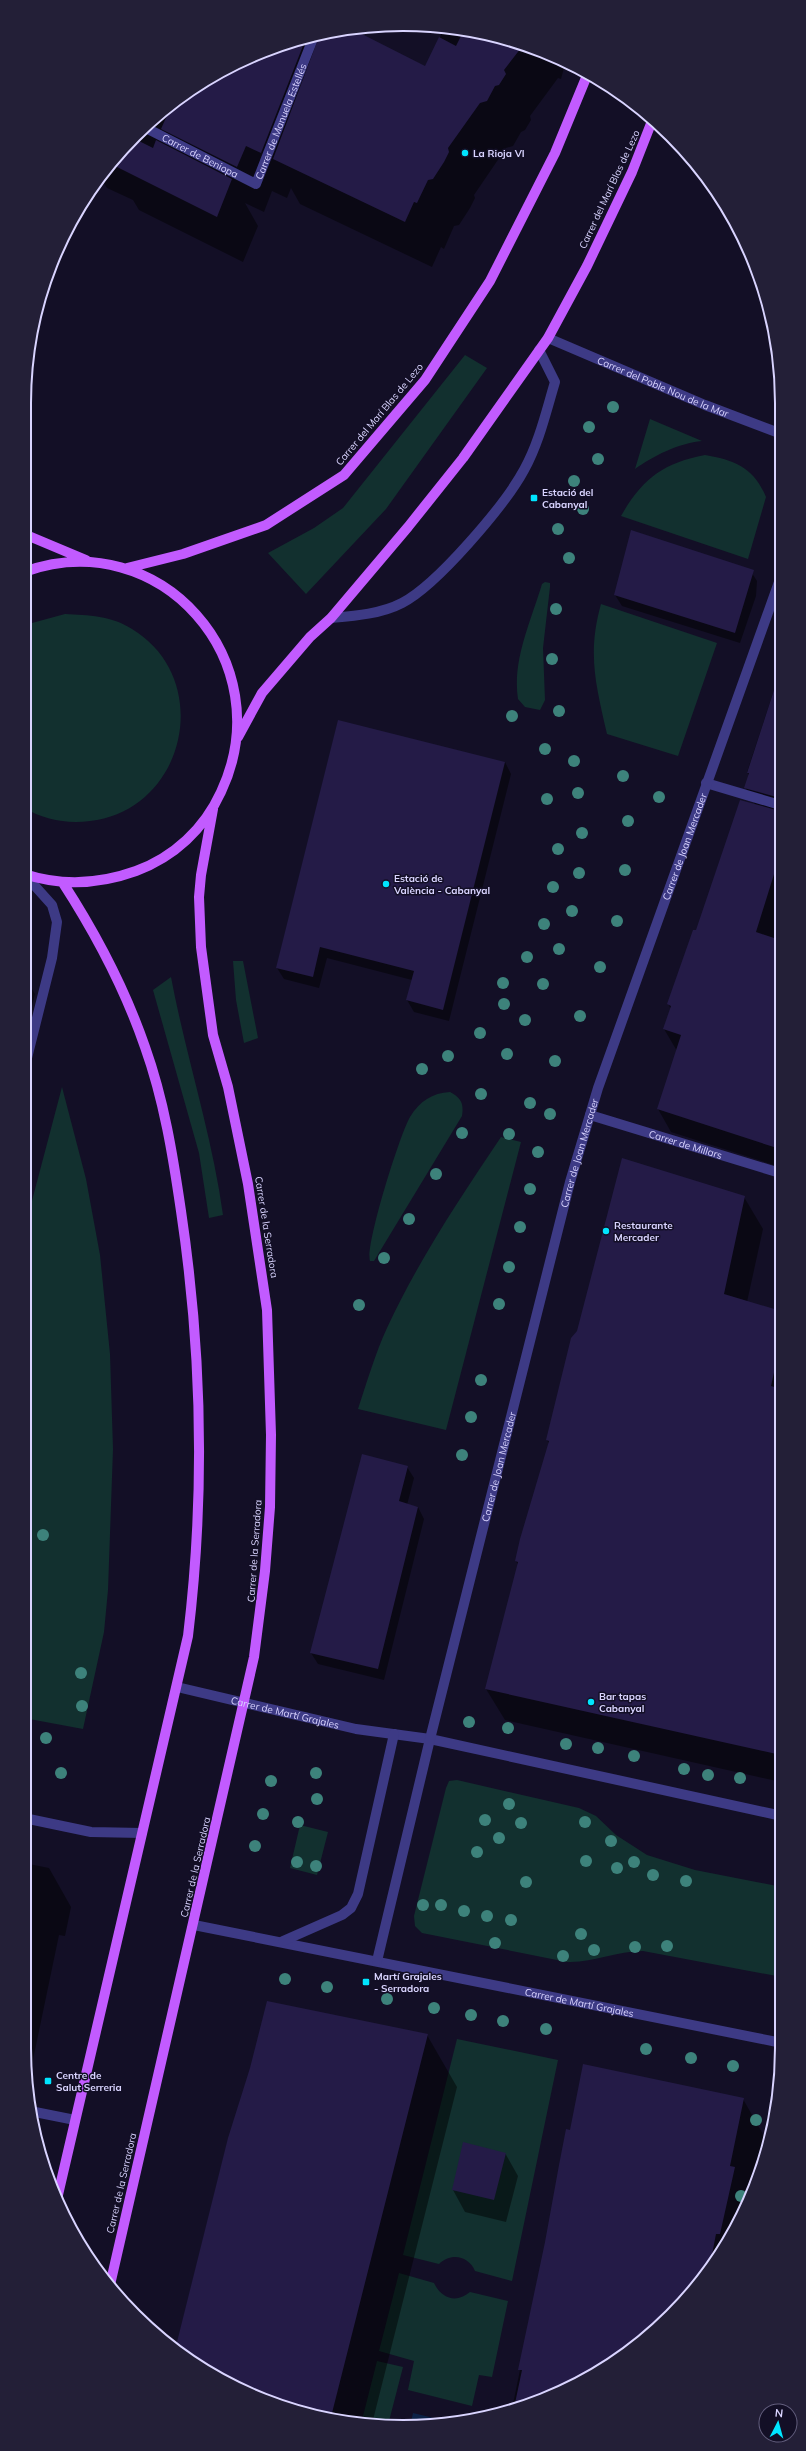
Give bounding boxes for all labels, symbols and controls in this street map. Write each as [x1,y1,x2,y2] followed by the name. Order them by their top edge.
[252,62,310,181] street label: Carrer de Manuela Estellés
[576,127,643,251] street label: Carrer del Marí Blas de Lezo
[160,131,240,181] street label: Carrer de Beniopa
[473,147,525,160] place label: La Rioja VI
[460,148,470,158] marker: La Rioja VI
[595,354,731,421] street label: Carrer del Poble Nou de la Mar
[333,360,426,468] street label: Carrer del Marí Blas de Lezo
[542,486,593,511] place label: Estació del Cabanyal
[529,493,539,503] marker: Estació del Cabanyal
[660,791,710,902] street label: Carrer de Joan Mercader
[393,872,490,897] place label: Estació de València - Cabanyal
[381,879,391,889] marker: Estació de València - Cabanyal
[558,1097,602,1209] street label: Carrer de Joan Mercader
[647,1127,724,1162] street label: Carrer de Millars
[252,1175,281,1279] street label: Carrer de la Serradora
[614,1219,673,1244] place label: Restaurante Mercader
[601,1226,611,1236] marker: Restaurante Mercader
[479,1410,519,1523] street label: Carrer de Joan Mercader
[244,1499,265,1603] street label: Carrer de la Serradora
[599,1690,646,1715] place label: Bar tapas Cabanyal
[230,1694,340,1732] street label: Carrer de Martí Grajales
[586,1697,596,1707] marker: Bar tapas Cabanyal
[178,1816,213,1919] street label: Carrer de la Serradora
[374,1970,442,1995] place label: Martí Grajales - Serradora
[361,1977,371,1987] marker: Martí Grajales - Serradora
[524,1986,635,2020] street label: Carrer de Martí Grajales
[56,2069,122,2094] place label: Centre de Salut Serreria
[43,2076,53,2086] marker: Centre de Salut Serreria
[104,2132,139,2235] street label: Carrer de la Serradora
[758,2403,798,2443] north arrow
[774,2406,784,2420] text: N

